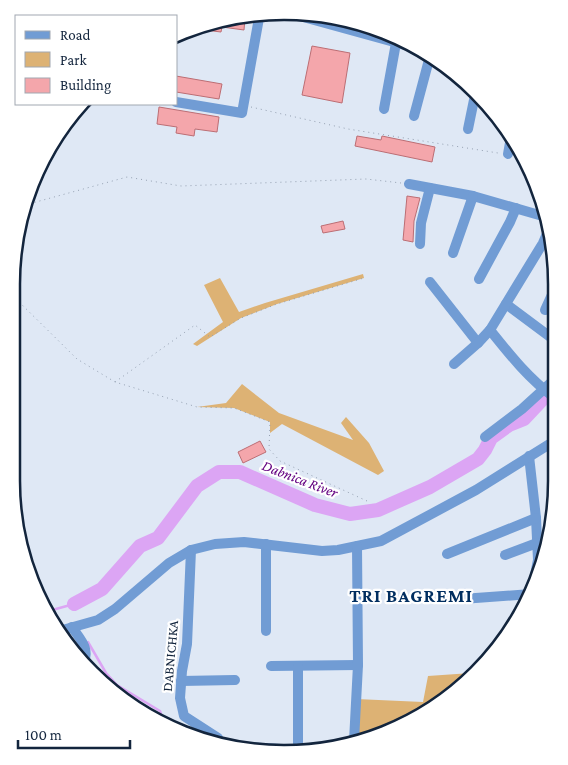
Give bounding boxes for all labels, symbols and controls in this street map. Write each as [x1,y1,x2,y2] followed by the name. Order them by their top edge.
[15,15,178,105] legend
[60,27,91,43] text: Road
[60,52,87,68] text: Park
[60,77,111,94] text: Building
[260,457,341,501] water label: Dabnica River
[349,585,473,606] district label: TRI BAGREMI
[159,620,181,692] street label: DABNICHKA
[18,718,130,750] scale bar
[25,727,62,743] text: 100 m

